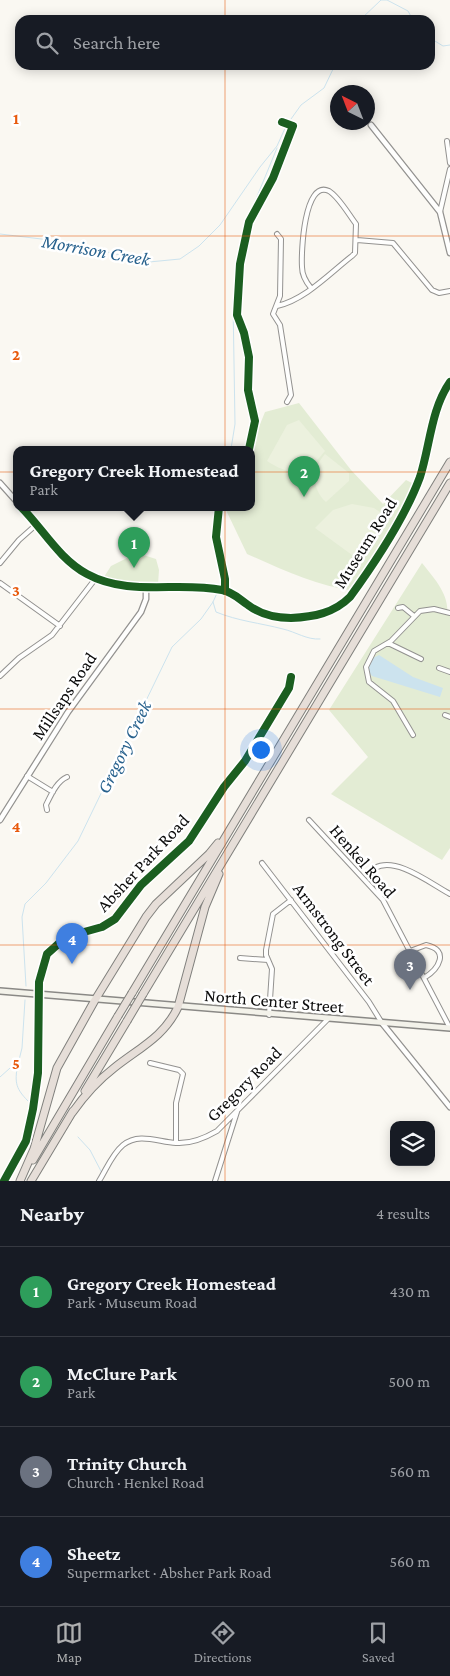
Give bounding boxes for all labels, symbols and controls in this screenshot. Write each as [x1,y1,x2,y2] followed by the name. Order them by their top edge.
[15,15,435,70] search box
[33,29,61,57] icon: search
[73,32,160,53] text: Search here
[330,85,375,130] north arrow
[13,110,19,127] text: 1
[39,230,152,270] water label: Morrison Creek
[12,346,20,363] text: 2
[13,446,255,511] popup
[288,456,320,497] pin: 2
[29,460,239,481] text: Gregory Creek Homestead
[29,481,58,498] text: Park
[329,493,401,592] street label: Museum Road
[118,527,150,568] pin: 1
[12,582,20,599] text: 3
[28,648,101,743] street label: Millsaps Road
[92,697,156,797] water label: Gregory Creek
[248,737,274,763] your location
[93,810,194,916] street label: Absher Park Road
[12,818,21,835] text: 4
[326,820,401,902] street label: Henkel Road
[289,879,380,990] street label: Armstrong Street
[56,923,88,964] pin: 4
[394,949,426,990] pin: 3
[203,985,346,1017] street label: North Center Street
[202,1042,286,1126] street label: Gregory Road
[12,1055,20,1072] text: 5
[390,1121,435,1166] map controls
[390,1121,435,1166] button: layers
[20,1202,84,1226] text: Nearby
[376,1205,430,1222] text: 4 results
[67,1273,276,1294] text: Gregory Creek Homestead
[33,1283,39,1300] text: 1
[389,1283,430,1300] text: 430 m
[67,1294,197,1311] text: Park · Museum Road
[67,1363,177,1384] text: McClure Park
[32,1373,40,1390] text: 2
[389,1373,430,1390] text: 500 m
[67,1384,95,1401] text: Park
[67,1453,187,1474] text: Trinity Church
[32,1463,40,1480] text: 3
[389,1463,430,1480] text: 560 m
[67,1474,204,1491] text: Church · Henkel Road
[67,1543,121,1564] text: Sheetz
[32,1553,40,1570] text: 4
[389,1553,430,1570] text: 560 m
[67,1564,271,1581] text: Supermarket · Absher Park Road
[55,1619,83,1665] tab: Map
[194,1619,252,1665] tab: Directions
[362,1619,395,1665] tab: Saved

